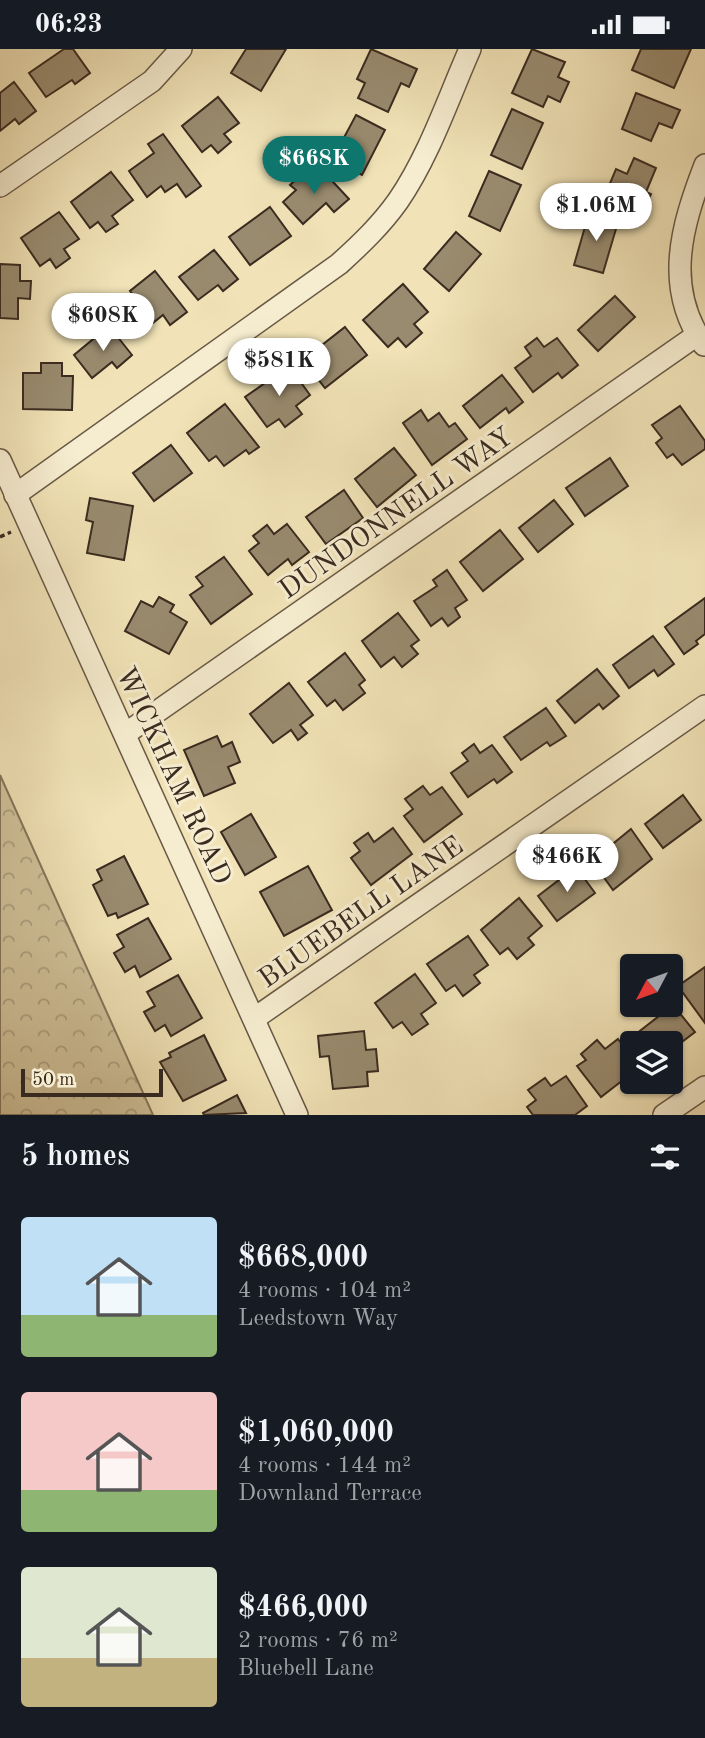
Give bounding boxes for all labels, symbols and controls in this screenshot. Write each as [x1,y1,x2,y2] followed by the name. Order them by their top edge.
[35,12,103,38] text: 06:23
[265,137,363,196] pin: $668K
[278,147,350,170] text: $668K
[539,183,653,243] pin: $1.06M
[556,194,636,217] text: $1.06M
[54,293,152,353] pin: $608K
[67,304,139,327] text: $608K
[230,339,328,398] pin: $581K
[243,349,315,372] text: $581K
[275,423,518,606] street label: DUNDONNELL WAY
[110,663,235,890] street label: WICKHAM ROAD
[254,832,469,994] street label: BLUEBELL LANE
[518,835,616,894] pin: $466K
[531,845,603,868] text: $466K
[620,954,682,1017] north arrow
[620,954,683,1094] map controls
[620,1031,683,1094] button: layers
[21,1066,163,1098] scale bar
[32,1071,74,1090] text: 50 m
[646,1138,684,1176] icon: filters
[21,1142,130,1172] text: 5 homes
[238,1243,368,1273] text: $668,000
[77,1245,161,1329] icon: home
[238,1279,411,1302] text: 4 rooms · 104 m²
[238,1307,398,1330] text: Leedstown Way
[238,1418,394,1448] text: $1,060,000
[77,1420,161,1504] icon: home
[238,1454,411,1477] text: 4 rooms · 144 m²
[238,1482,422,1505] text: Downland Terrace
[238,1593,368,1623] text: $466,000
[77,1595,161,1679] icon: home
[238,1629,398,1652] text: 2 rooms · 76 m²
[238,1657,374,1680] text: Bluebell Lane

